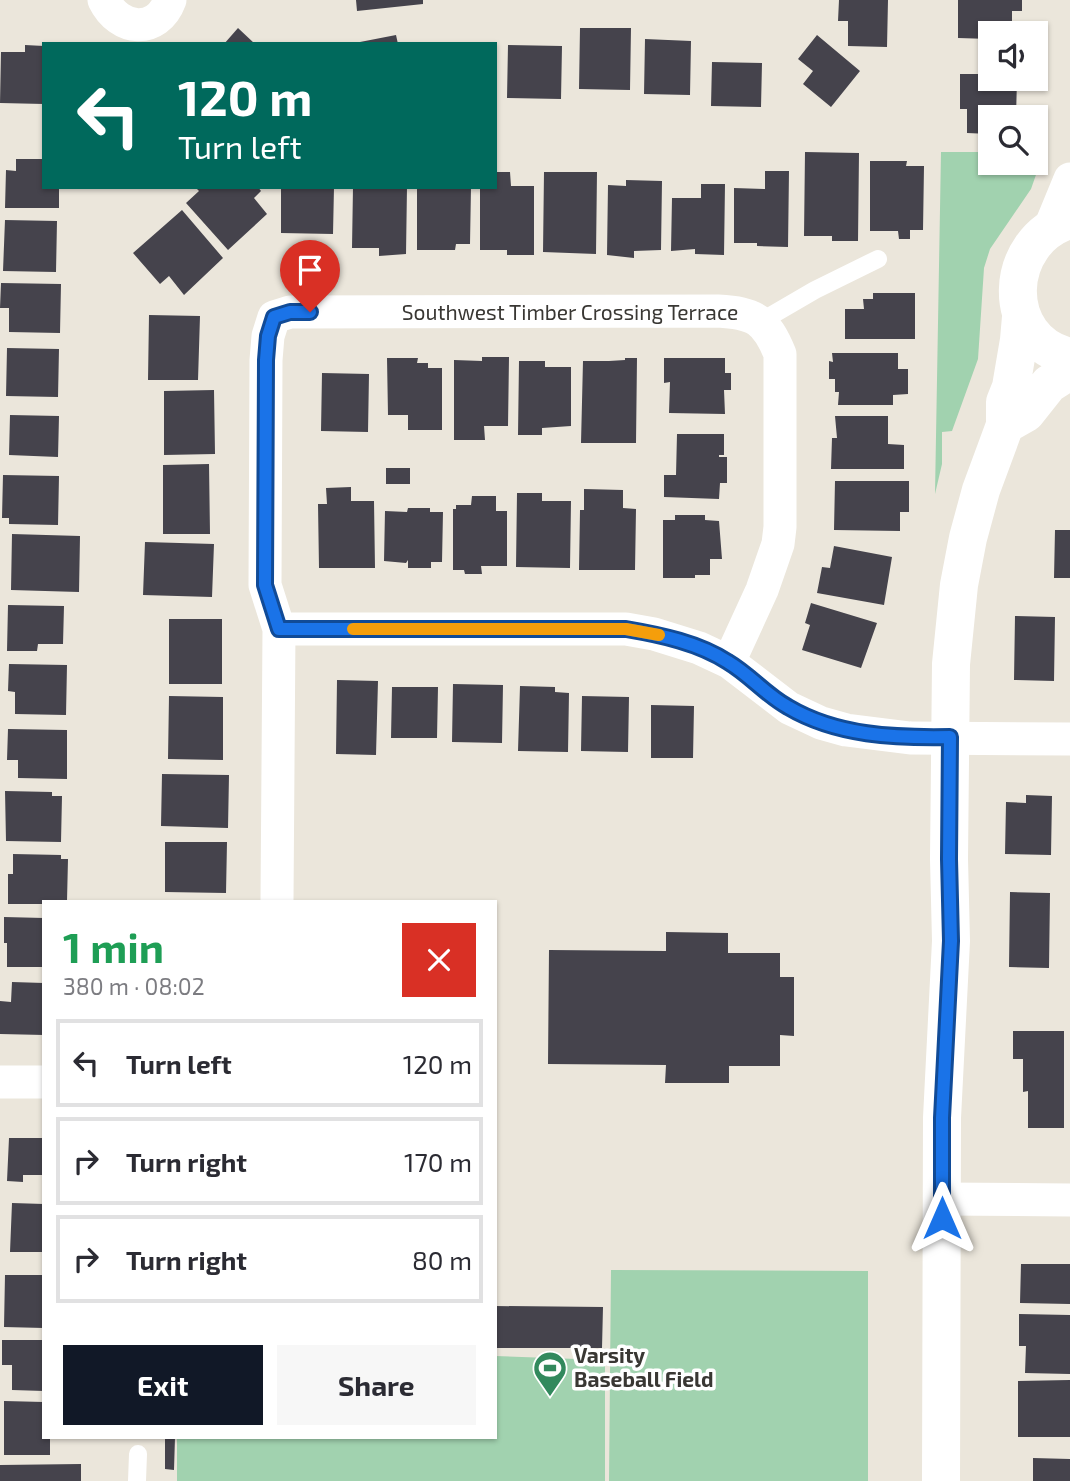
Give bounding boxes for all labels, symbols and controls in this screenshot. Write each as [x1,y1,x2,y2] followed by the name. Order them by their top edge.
[978,21,1048,175] map controls
[978,21,1048,91] button: sound
[178,67,312,126] text: 120 m
[63,70,154,161] icon: left
[978,105,1048,175] button: search
[178,127,302,165] text: Turn left
[280,240,340,312] pin
[291,251,329,289] icon: arrive
[402,299,738,324] street label: Southwest Timber Crossing Terrace
[63,921,164,971] text: 1 min
[402,923,476,997] button: close
[63,972,205,1000] text: 380 m · 08:02
[67,1044,105,1082] icon: left
[126,1048,232,1079] text: Turn left
[403,1048,472,1079] text: 120 m
[67,1142,105,1180] icon: right
[126,1146,247,1177] text: Turn right
[404,1146,472,1177] text: 170 m
[905,1181,979,1255] position arrow
[67,1240,105,1278] icon: right
[126,1244,247,1275] text: Turn right
[412,1244,472,1275] text: 80 m
[574,1342,713,1391] place label: Varsity Baseball Field
[63,1345,263,1425] button: Exit
[277,1345,476,1425] button: Share
[531,1349,569,1398] sports icon: Varsity Baseball Field

